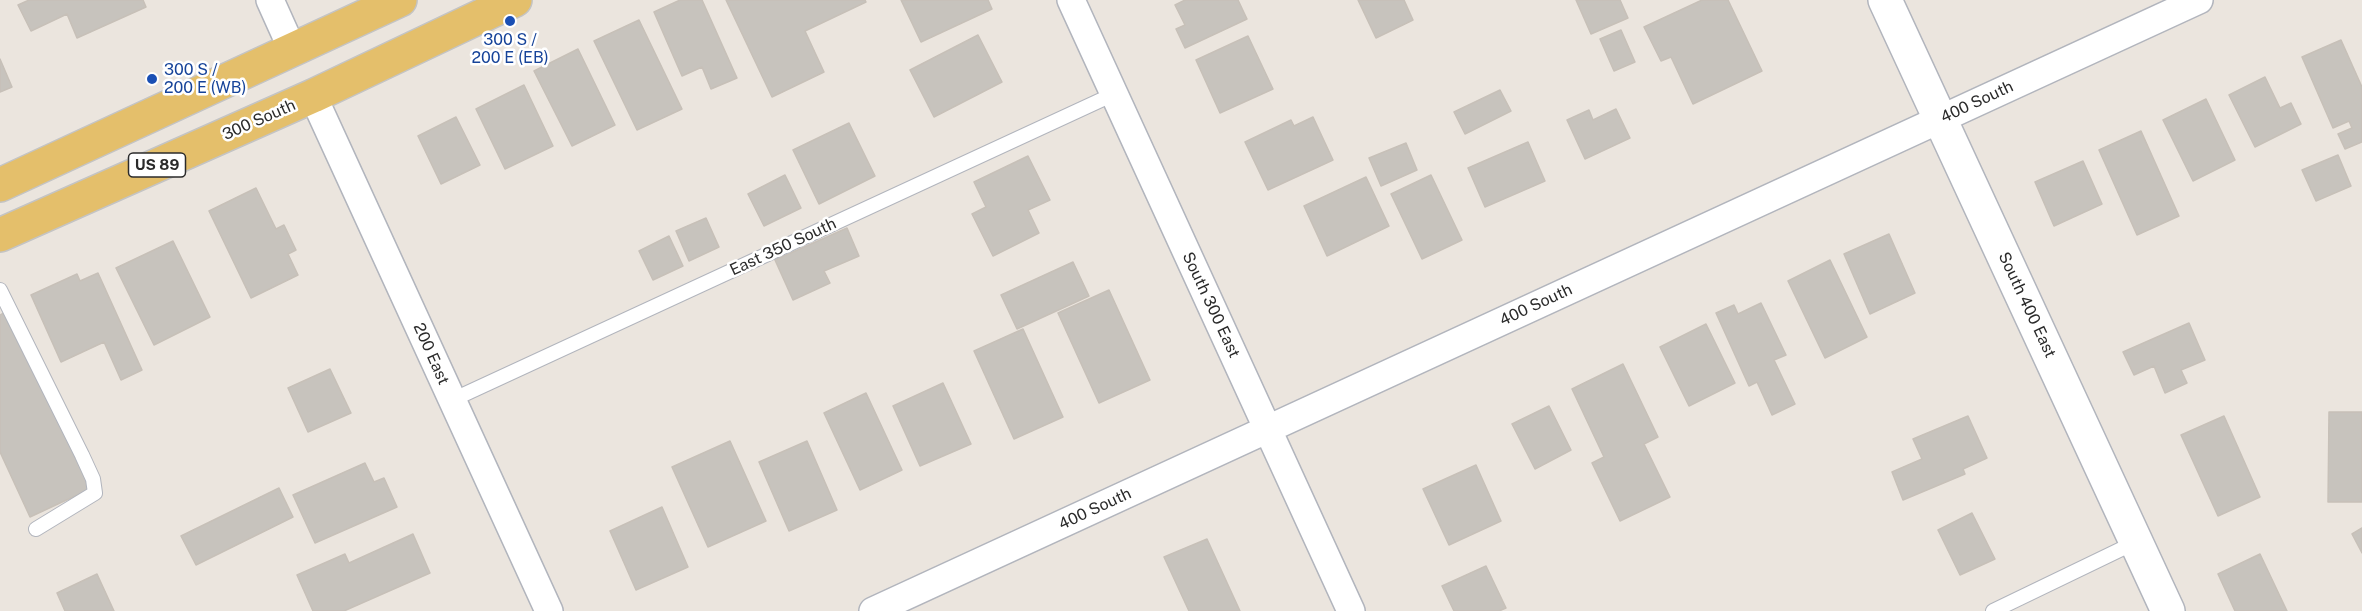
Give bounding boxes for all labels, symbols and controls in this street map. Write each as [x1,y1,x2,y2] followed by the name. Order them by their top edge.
[503,14,517,28] marker: 300 S / 200 E (EB)
[471,30,549,68] place label: 300 S / 200 E (EB)
[164,60,246,98] place label: 300 S / 200 E (WB)
[145,72,159,86] marker: 300 S / 200 E (WB)
[1938,77,2016,127] street label: 400 South
[220,95,298,145] street label: 300 South
[128,153,186,177] road number: US 89
[727,214,839,280] street label: East 350 South
[1178,249,1244,361] street label: South 300 East
[1994,249,2060,361] street label: South 400 East
[1497,280,1575,330] street label: 400 South
[409,320,453,388] street label: 200 East
[1056,484,1134,534] street label: 400 South

